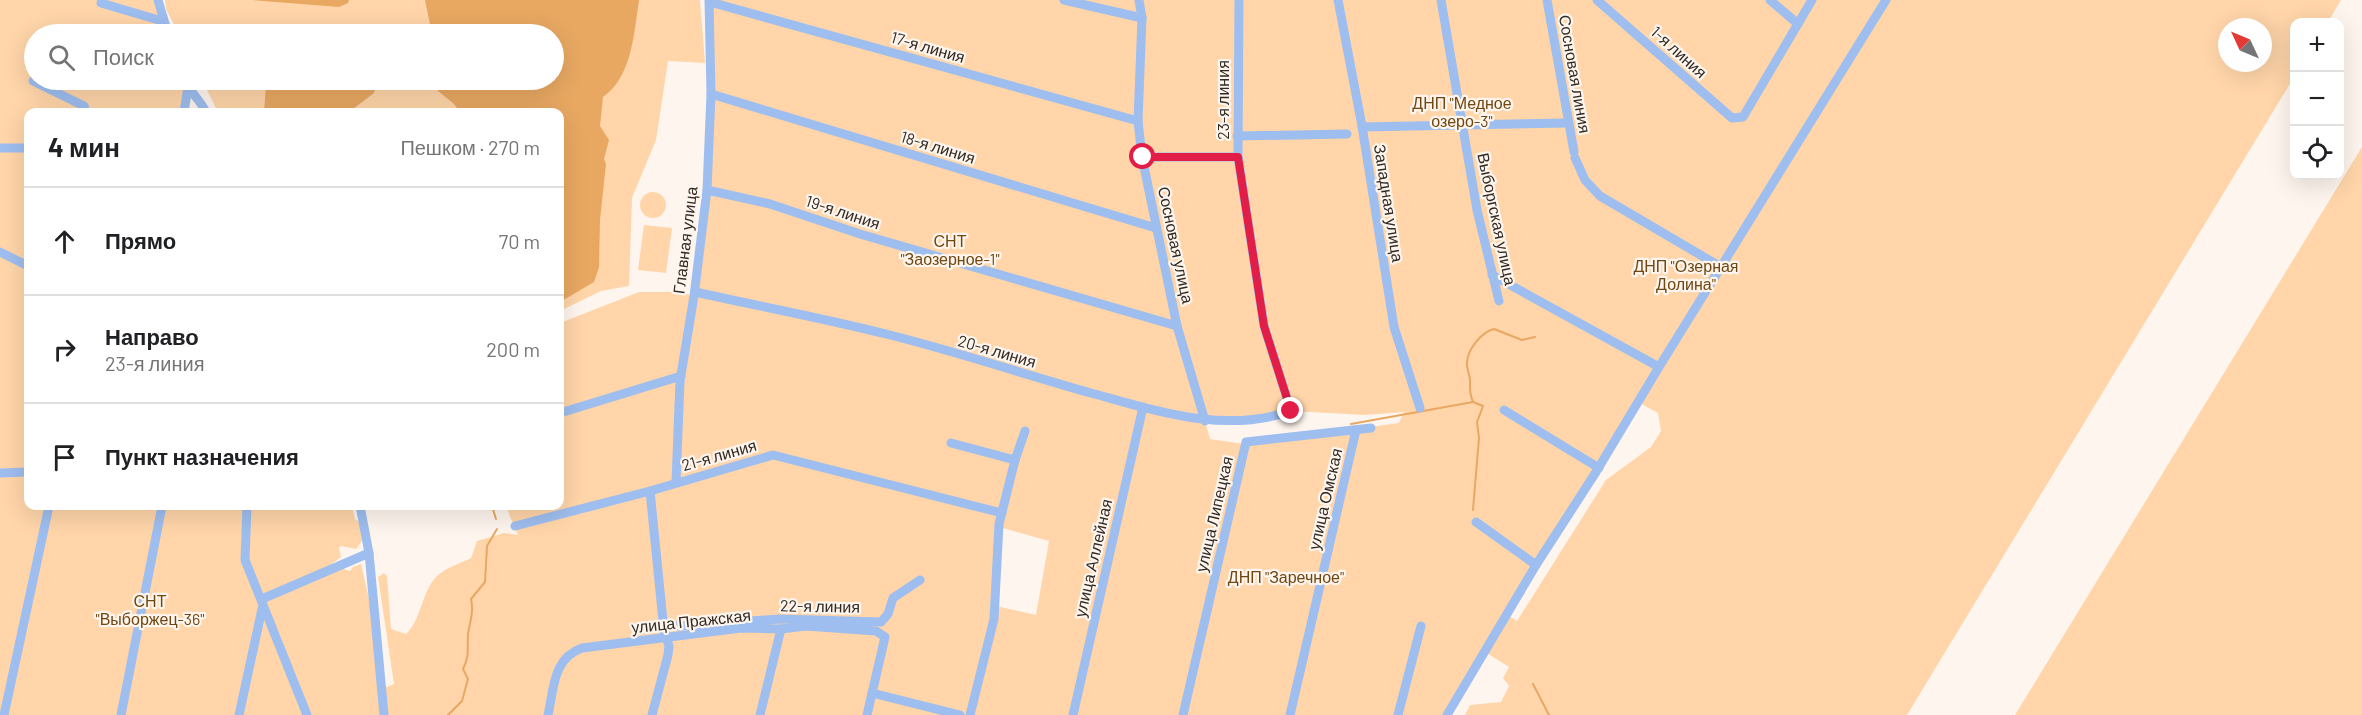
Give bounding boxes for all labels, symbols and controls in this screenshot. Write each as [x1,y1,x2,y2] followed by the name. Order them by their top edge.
[1556,13,1595,135] street label: Сосновая линия
[2218,18,2272,72] north arrow
[2290,18,2344,180] map controls
[2290,18,2344,72] button: +
[1648,22,1711,82] street label: 1-я линия
[24,24,564,90] search box
[889,27,967,66] street label: 17-я линия
[45,41,78,74] icon: search
[93,43,154,69] text: Поиск
[1213,60,1232,140] street label: 23-я линия
[2290,72,2344,126] button: −
[1412,93,1512,130] park label: ДНП "Медное озеро-3"
[899,126,978,167] street label: 18-я линия
[2290,126,2344,180] button: locate
[48,131,120,162] text: 4 мин
[400,135,540,159] text: Пешком · 270 m
[1129,143,1155,169] route start
[1371,143,1408,263] street label: Западная улица
[1474,151,1521,287] street label: Выборгская улица
[668,185,701,295] street label: Главная улица
[1155,185,1198,305] street label: Сосновая улица
[804,191,883,232] street label: 19-я линия
[48,225,81,258] icon: ahead
[105,227,176,253] text: Прямо
[499,229,540,253] text: 70 m
[900,231,1000,268] park label: СНТ "Заозерное-1"
[1633,256,1739,293] park label: ДНП "Озерная Долина"
[105,323,199,349] text: Направо
[956,330,1038,371] street label: 20-я линия
[48,333,81,366] icon: right
[486,337,540,361] text: 200 m
[105,351,205,375] text: 23-я линия
[1277,397,1303,423] route end
[679,435,758,474] street label: 21-я линия
[48,441,81,474] icon: arrive
[105,443,299,469] text: Пункт назначения
[1304,446,1345,551] street label: улица Омская
[1191,454,1236,574] street label: улица Липецкая
[1070,497,1115,619] street label: улица Аллейная
[1228,567,1344,586] park label: ДНП "Заречное"
[95,591,205,628] park label: СНТ "Выборжец-36"
[780,595,860,616] street label: 22-я линия
[630,605,752,636] street label: улица Пражская

